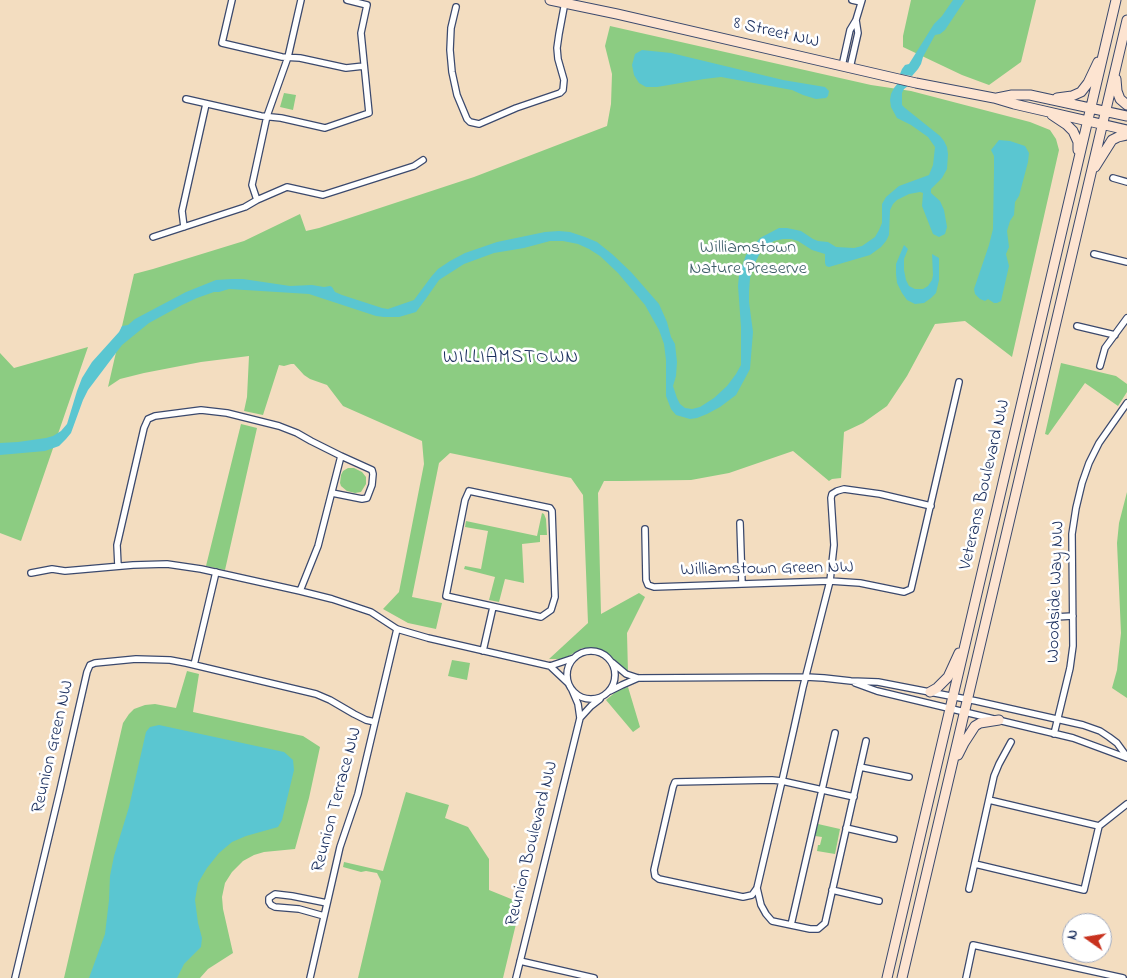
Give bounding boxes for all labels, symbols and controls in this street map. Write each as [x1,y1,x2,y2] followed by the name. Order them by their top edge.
[731,14,821,54] street label: 8 Street NW
[689,238,807,280] park label: Williamstown Nature Preserve
[441,348,581,370] district label: WILLIAMSTOWN
[956,398,1016,572] street label: Veterans Boulevard NW
[1044,521,1070,663] street label: Woodside Way NW
[680,558,854,582] street label: Williamstown Green NW
[28,679,80,815] street label: Reunion Green NW
[308,725,368,875] street label: Reunion Terrace NW
[502,759,564,929] street label: Reunion Boulevard NW
[1062,913,1112,963] north arrow
[1062,928,1084,942] text: N

